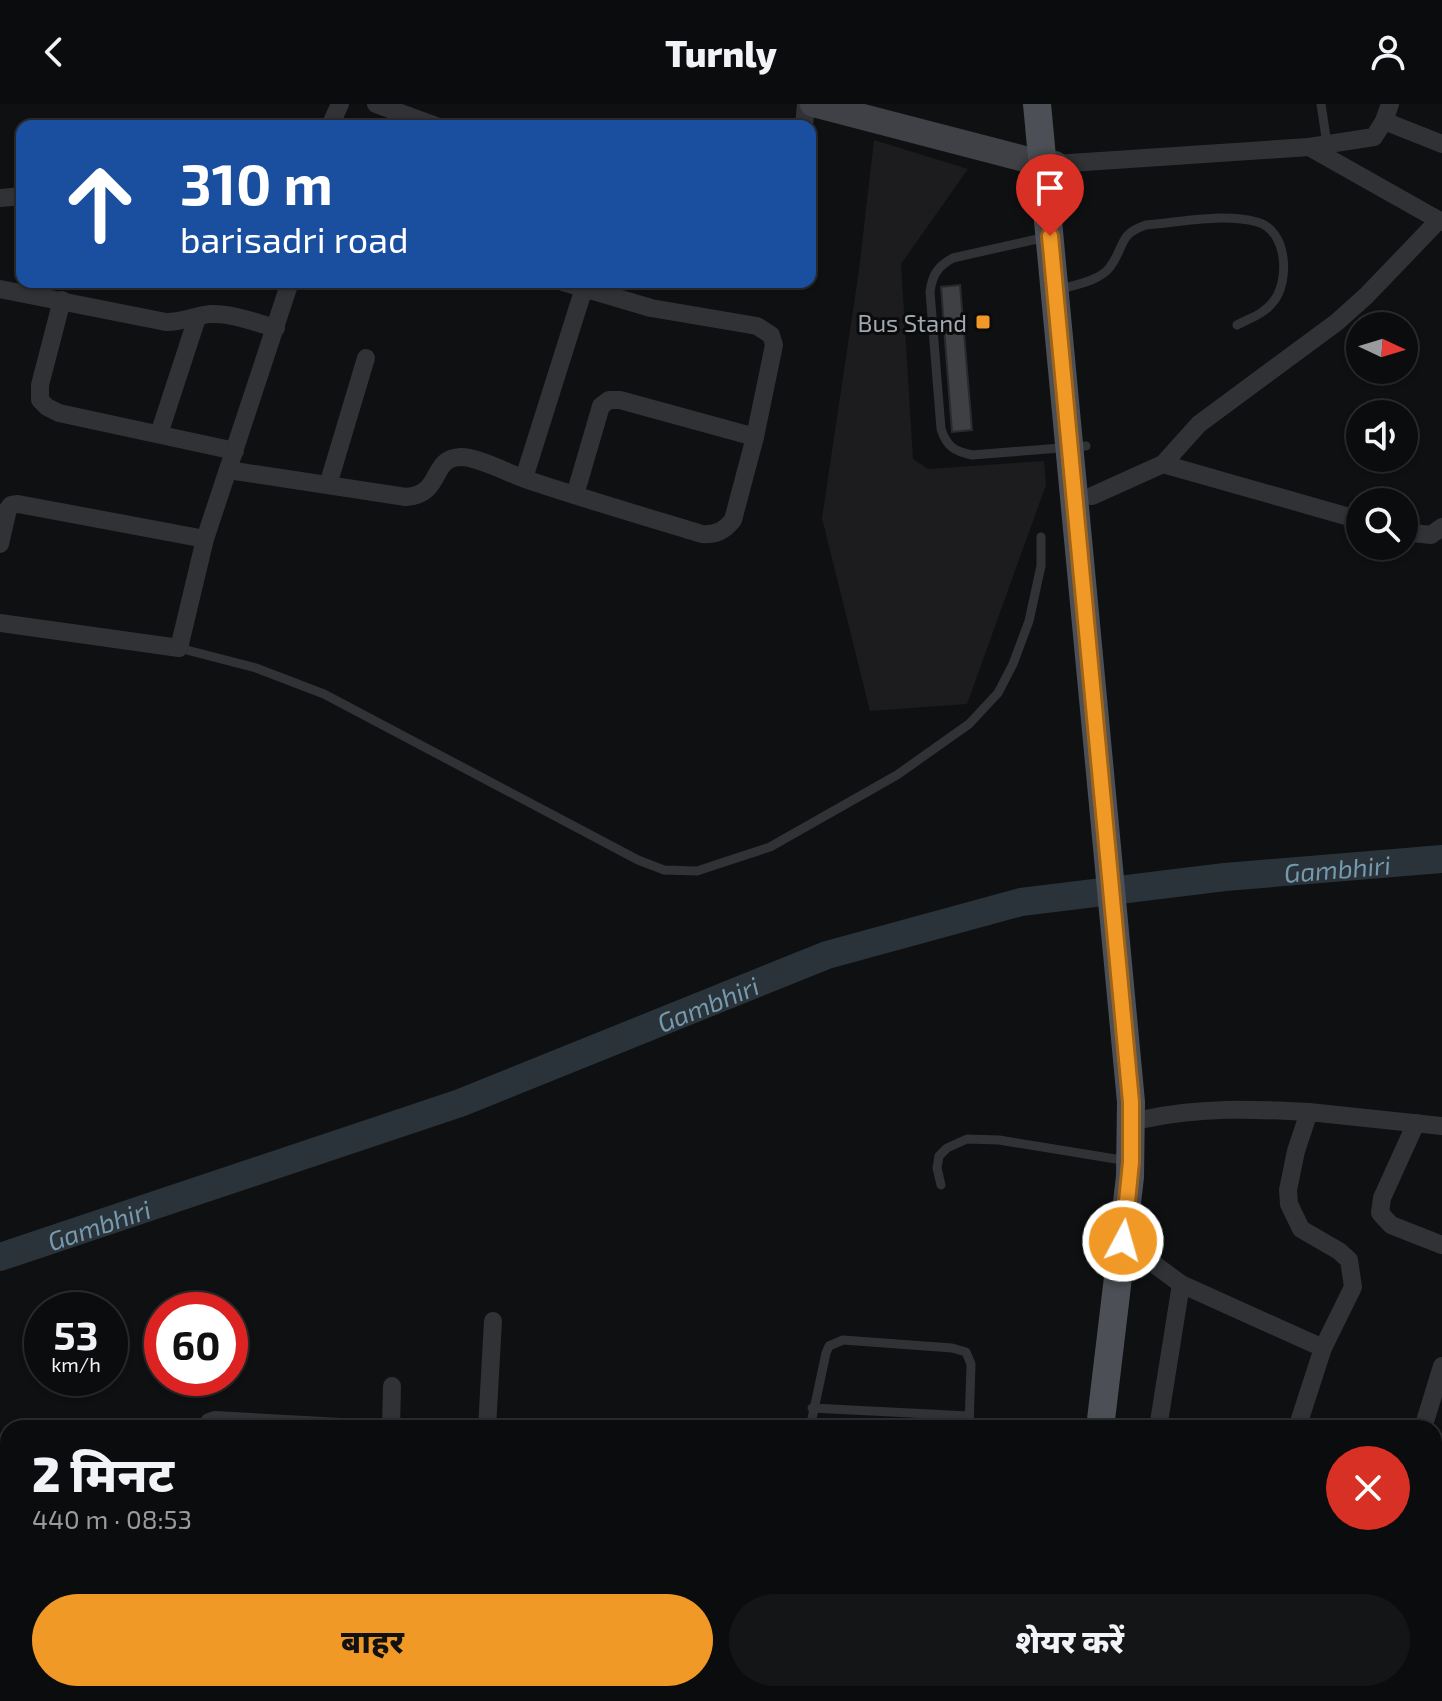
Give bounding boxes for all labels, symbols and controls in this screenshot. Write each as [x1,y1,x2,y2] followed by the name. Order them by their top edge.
[32,30,76,74] icon: back
[1366,30,1410,74] icon: person
[665,31,777,74] text: Turnly
[180,149,333,216] text: 310 m
[48,152,152,256] icon: ahead
[1016,154,1084,236] pin
[1028,166,1072,210] icon: arrive
[180,217,409,260] text: barisadri road
[858,308,967,337] place label: Bus Stand
[1346,312,1418,384] north arrow
[1346,312,1418,560] map controls
[974,313,992,331] marker: Bus Stand
[1346,400,1418,472] button: sound
[1346,488,1418,560] button: search
[1283,848,1392,888] water label: Gambhiri
[652,969,763,1038] water label: Gambhiri
[43,1192,154,1256] water label: Gambhiri
[1081,1199,1165,1283] position arrow
[144,1292,248,1396] speed limit sign: 60
[54,1310,98,1358] text: 53
[51,1352,101,1376] text: km/h
[32,1444,174,1502] text: 2 मिनट
[1326,1446,1410,1530] button: close
[32,1503,192,1534] text: 440 m · 08:53
[32,1594,713,1686] button: बाहर
[729,1594,1410,1686] button: शेयर करें

